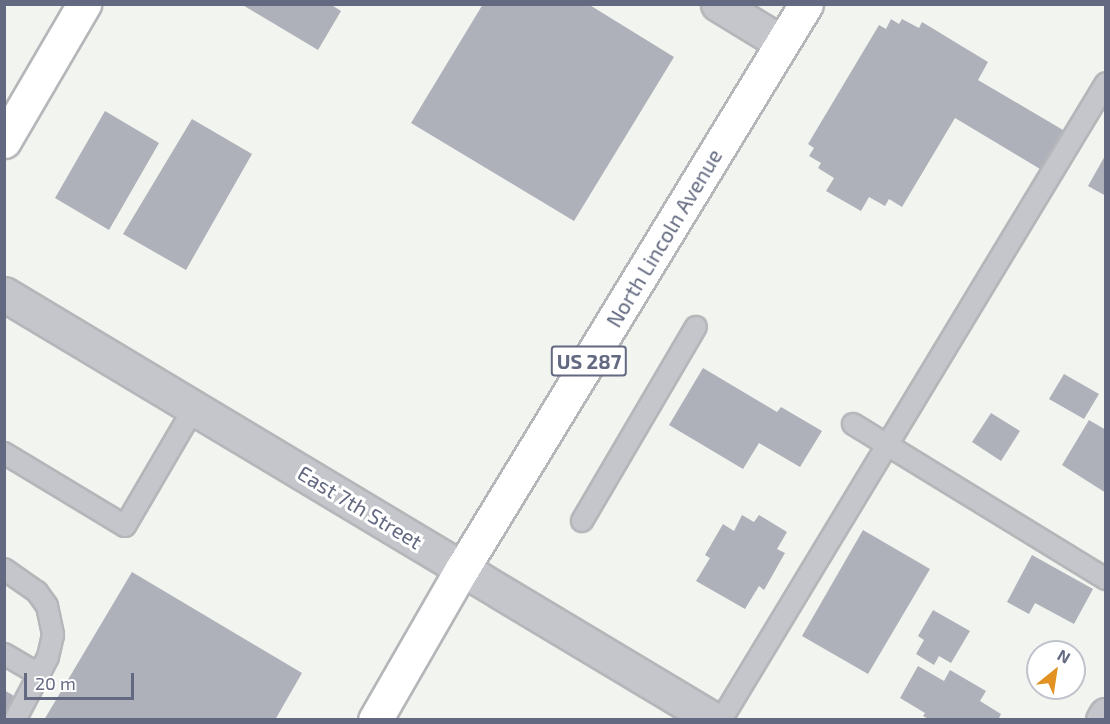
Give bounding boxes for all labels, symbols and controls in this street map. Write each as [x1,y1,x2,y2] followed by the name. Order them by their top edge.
[601,144,727,332] street label: North Lincoln Avenue
[550,344,628,378] road number: US 287
[293,460,427,554] street label: East 7th Street
[1026,640,1086,700] north arrow
[1054,645,1074,667] text: N
[27,661,136,699] scale bar
[35,672,76,694] text: 20 m

